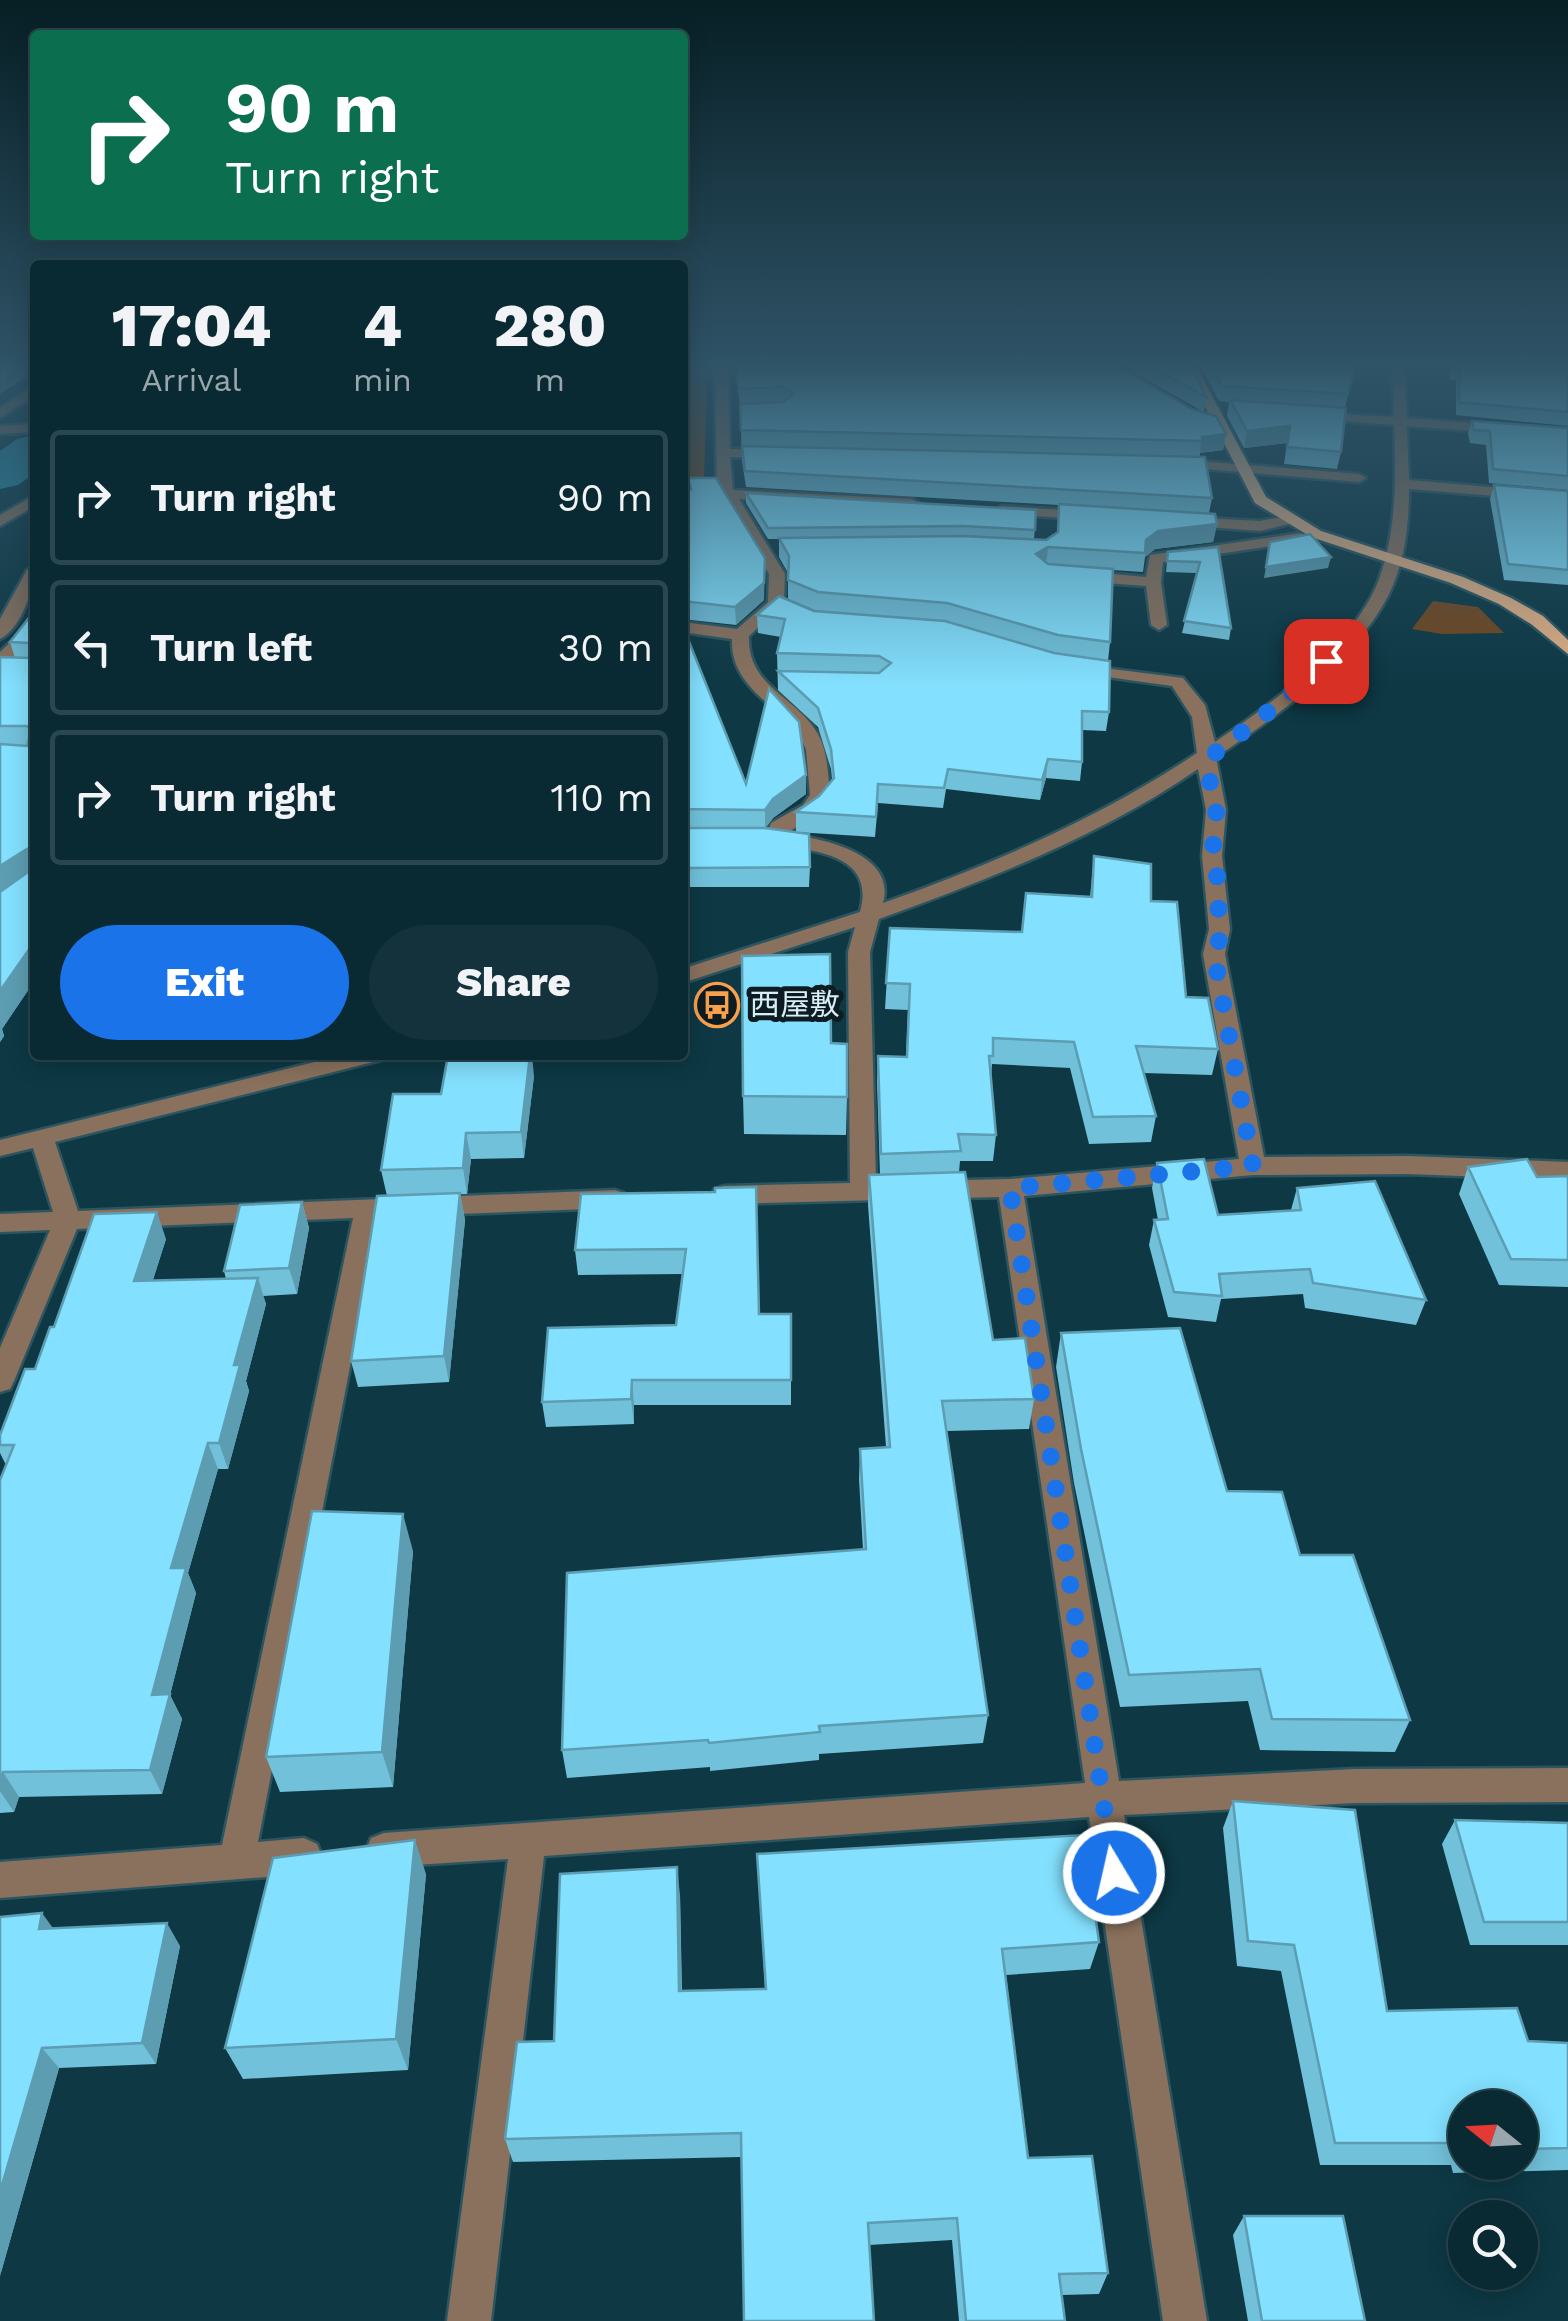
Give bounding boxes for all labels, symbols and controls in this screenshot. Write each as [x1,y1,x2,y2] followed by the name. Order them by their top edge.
[225,67,399,149] text: 90 m
[60,70,190,200] icon: right
[225,151,439,204] text: Turn right
[112,290,271,361] text: 17:04
[363,290,402,361] text: 4
[493,290,606,361] text: 280
[142,361,241,399] text: Arrival
[353,361,412,399] text: min
[535,361,565,399] text: m
[65,470,120,525] icon: right
[150,476,336,520] text: Turn right
[557,476,653,520] text: 90 m
[1284,619,1369,704] pin
[65,620,120,675] icon: left
[150,626,312,670] text: Turn left
[558,626,653,670] text: 30 m
[1299,634,1354,689] icon: arrive
[65,770,120,825] icon: right
[150,776,336,820] text: Turn right
[551,776,653,820] text: 110 m
[60,925,349,1040] button: Exit
[369,925,658,1040] button: Share
[694,982,740,1028] bus stop icon: 西屋敷
[750,987,840,1022] place label: 西屋敷
[1062,1821,1166,1925] position arrow
[1448,2090,1538,2180] north arrow
[1448,2090,1538,2290] map controls
[1448,2200,1538,2290] button: search

